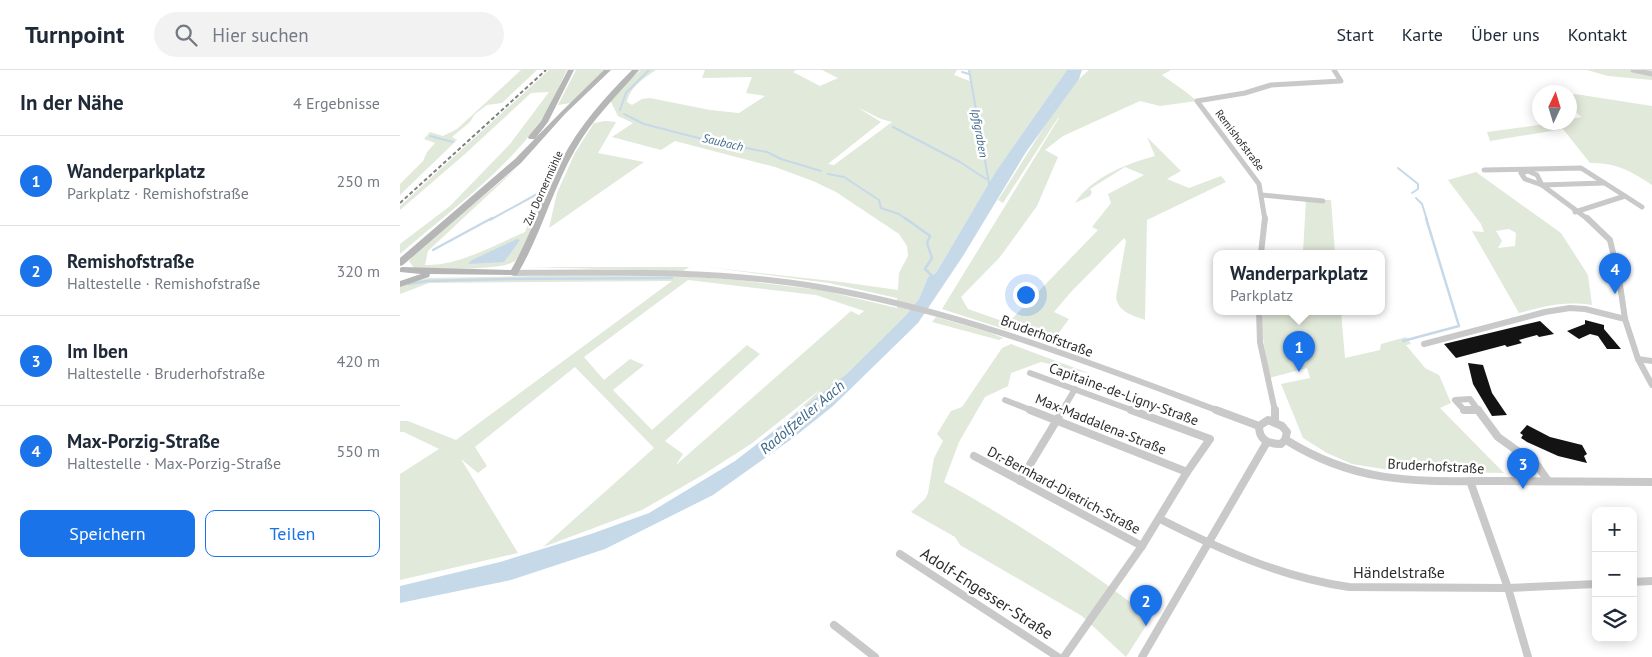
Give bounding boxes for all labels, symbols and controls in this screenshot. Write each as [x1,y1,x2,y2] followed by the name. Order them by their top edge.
[154,12,504,57] search box
[25,19,124,50] text: Turnpoint
[172,21,200,49] icon: search
[212,23,309,47] text: Hier suchen
[1336,23,1374,46] text: Start
[1402,23,1443,46] text: Karte
[1471,23,1540,46] text: Über uns
[1568,23,1627,46] text: Kontakt
[1532,85,1577,130] north arrow
[20,89,124,116] text: In der Nähe
[293,93,380,113] text: 4 Ergebnisse
[968,107,992,159] water label: Ipfigraben
[1212,107,1268,174] street label: Remishofstraße
[701,130,745,154] water label: Saubach
[520,148,566,227] street label: Zur Dornermühle
[67,159,205,183] text: Wanderparkplatz
[31,171,41,191] text: 1
[337,171,380,191] text: 250 m
[67,183,249,203] text: Parkplatz · Remishofstraße
[67,249,194,273] text: Remishofstraße
[1213,250,1385,315] popup
[1599,253,1631,294] pin: 4
[31,261,41,281] text: 2
[337,261,380,281] text: 320 m
[1230,261,1368,285] text: Wanderparkplatz
[67,273,260,293] text: Haltestelle · Remishofstraße
[1013,282,1039,308] your location
[1230,285,1293,305] text: Parkplatz
[998,311,1096,361] street label: Bruderhofstraße
[1283,331,1315,372] pin: 1
[67,339,128,363] text: Im Iben
[31,351,41,371] text: 3
[337,351,380,371] text: 420 m
[1047,359,1201,429] street label: Capitaine-de-Ligny-Straße
[67,363,265,383] text: Haltestelle · Bruderhofstraße
[756,376,848,458] water label: Radolfzeller Aach
[1033,389,1169,459] street label: Max-Maddalena-Straße
[67,429,220,453] text: Max-Porzig-Straße
[31,441,41,461] text: 4
[337,441,380,461] text: 550 m
[984,442,1144,538] street label: Dr.-Bernhard-Dietrich-Straße
[1507,448,1539,489] pin: 3
[67,453,281,473] text: Haltestelle · Max-Porzig-Straße
[1387,454,1485,478] street label: Bruderhofstraße
[1592,507,1637,642] map controls
[1592,507,1637,552] button: +
[20,510,195,557] button: Speichern
[205,510,380,557] button: Teilen
[917,543,1057,643] street label: Adolf-Engesser-Straße
[1592,552,1637,597] button: −
[1353,562,1445,582] street label: Händelstraße
[1130,585,1162,626] pin: 2
[1592,597,1637,642] button: layers

